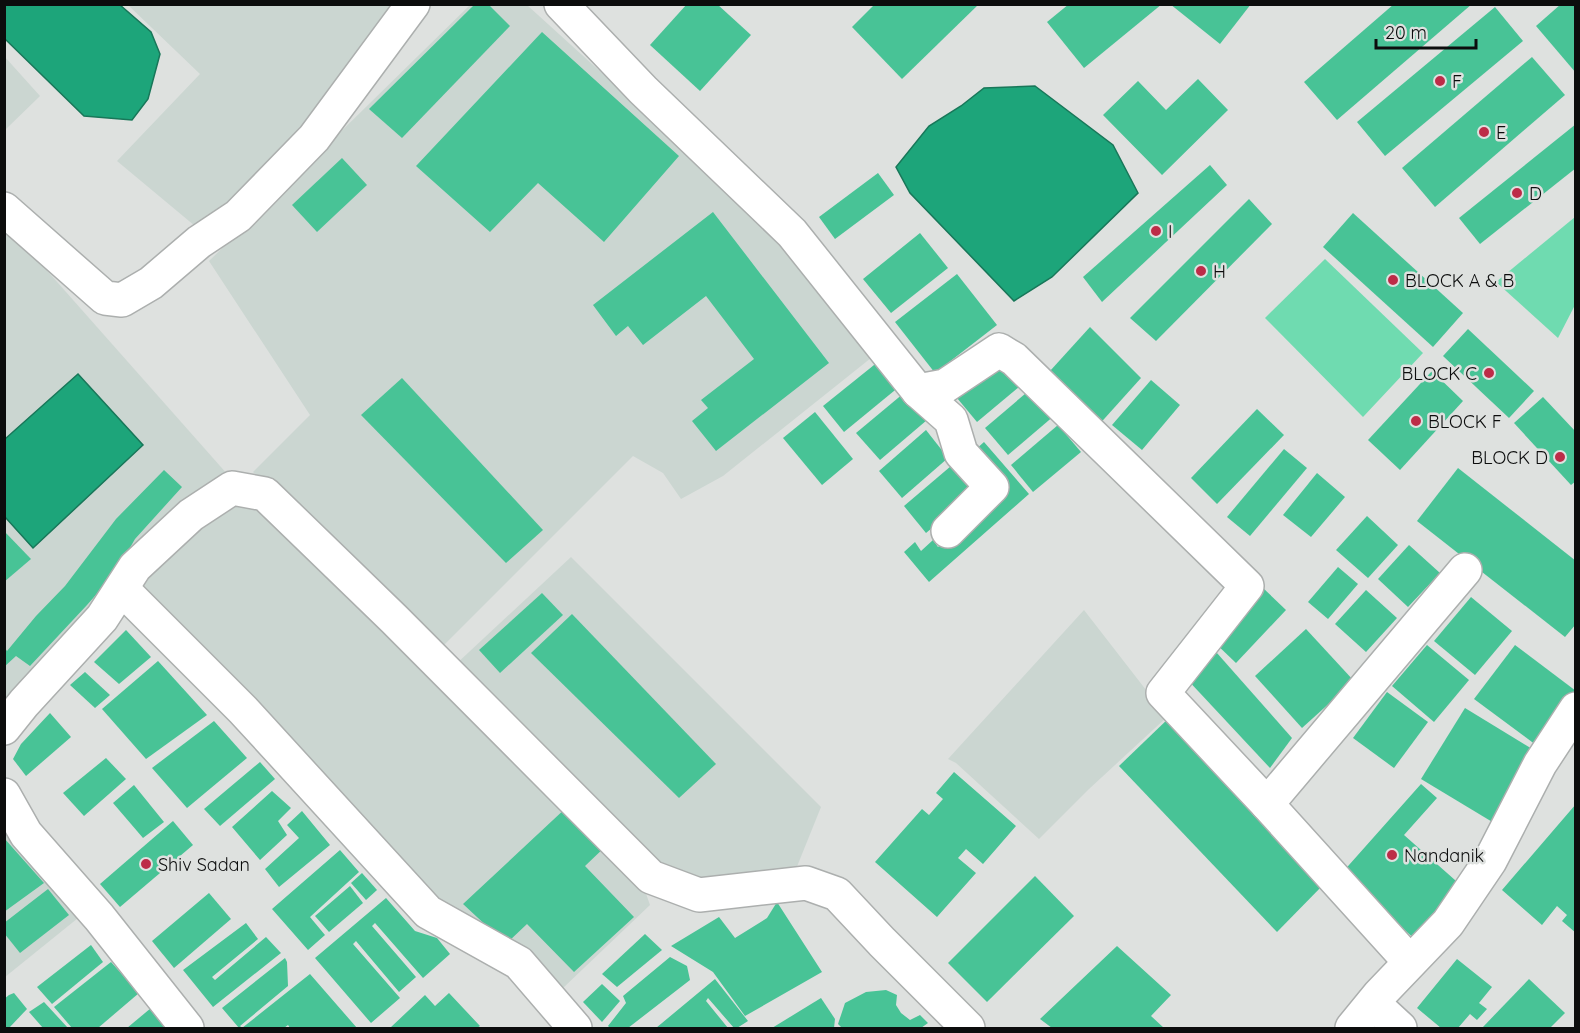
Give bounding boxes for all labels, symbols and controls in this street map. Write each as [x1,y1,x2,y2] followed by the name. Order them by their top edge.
[1376,12,1476,50] scale bar
[1385,21,1427,44] text: 20 m
[1452,70,1462,93] place label: F
[1433,74,1447,88] marker: F
[1496,121,1506,144] place label: E
[1477,125,1491,139] marker: E
[1529,182,1542,205] place label: D
[1510,186,1524,200] marker: D
[1168,220,1173,243] place label: I
[1149,224,1163,238] marker: I
[1213,260,1226,283] place label: H
[1194,264,1208,278] marker: H
[1405,269,1514,292] place label: BLOCK A & B
[1386,273,1400,287] marker: BLOCK A & B
[1402,362,1477,385] place label: BLOCK C
[1482,366,1496,380] marker: BLOCK C
[1428,410,1502,433] place label: BLOCK F
[1409,414,1423,428] marker: BLOCK F
[1471,446,1548,469] place label: BLOCK D
[1553,450,1567,464] marker: BLOCK D
[1404,844,1484,867] place label: Nandanik
[1385,848,1399,862] marker: Nandanik
[158,853,250,876] place label: Shiv Sadan
[139,857,153,871] marker: Shiv Sadan

